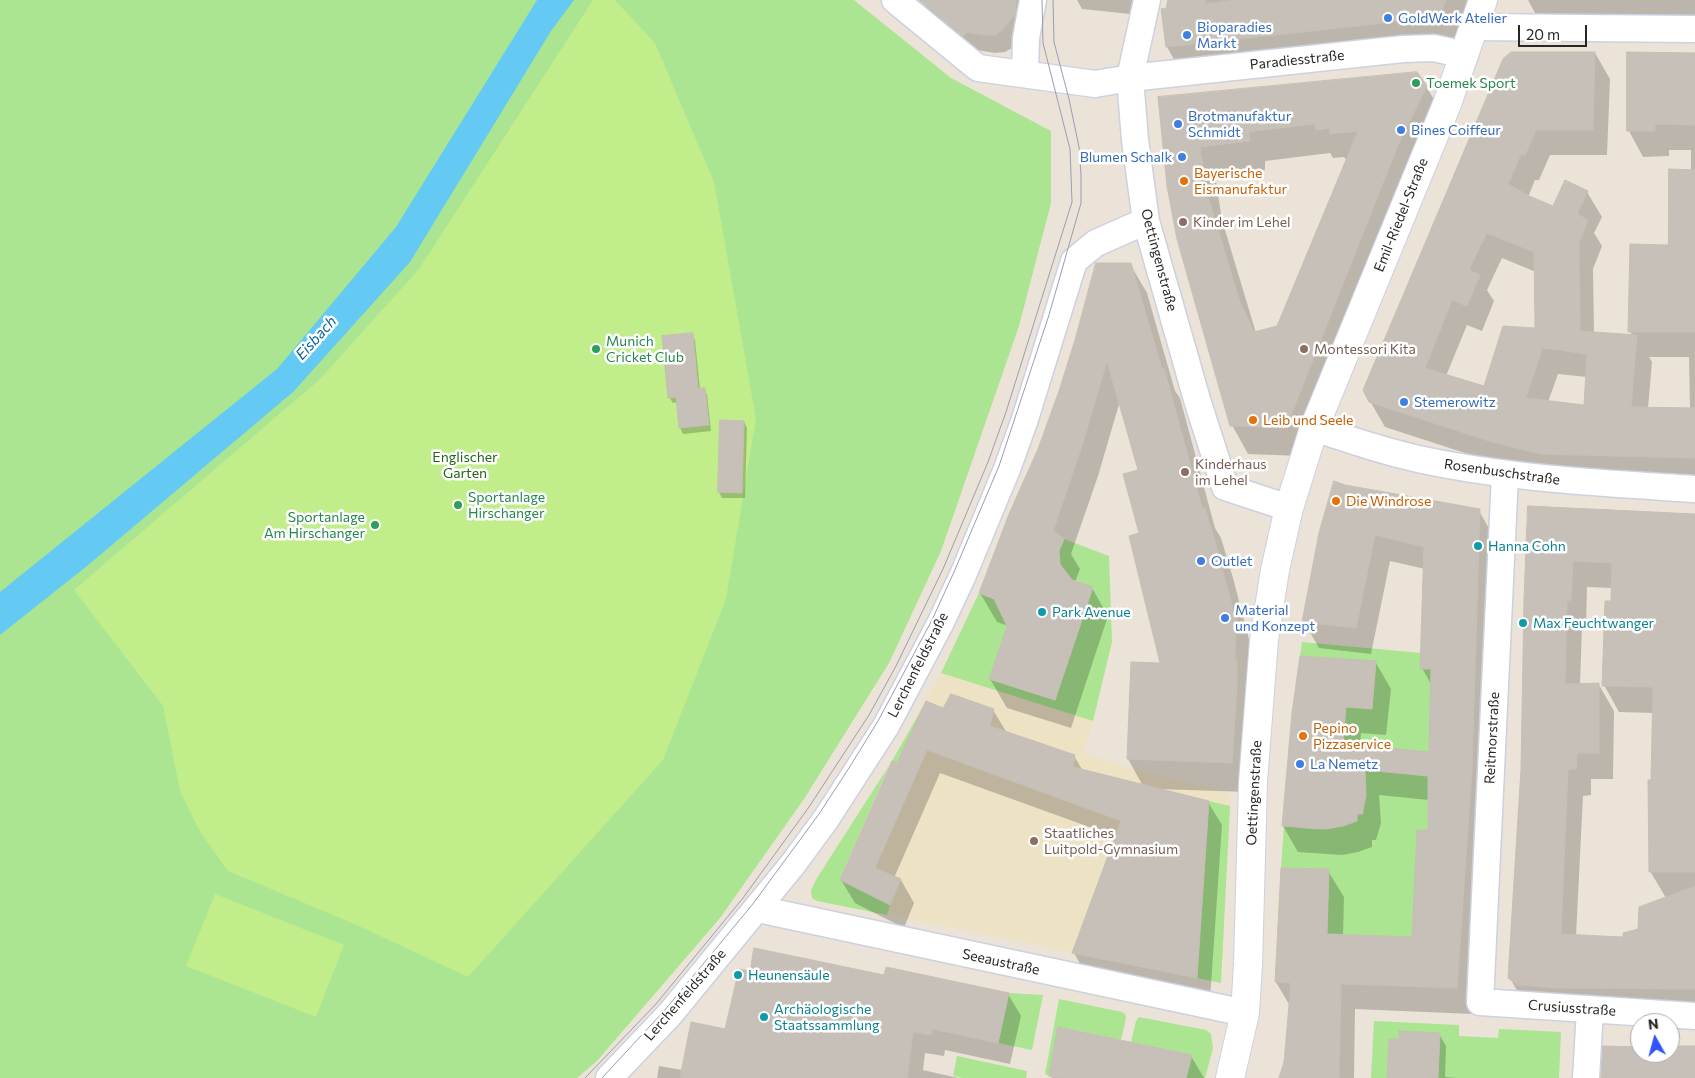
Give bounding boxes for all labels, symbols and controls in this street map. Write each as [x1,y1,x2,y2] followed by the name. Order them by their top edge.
[1398,10,1507,26] place label: GoldWerk Atelier
[1382,12,1394,24] marker: GoldWerk Atelier
[1520,15,1589,47] scale bar
[1197,19,1272,52] place label: Bioparadies Markt
[1526,25,1560,43] text: 20 m
[1181,29,1193,41] marker: Bioparadies Markt
[1249,47,1345,73] street label: Paradiesstraße
[1426,75,1516,91] place label: Toemek Sport
[1410,77,1422,89] marker: Toemek Sport
[1188,108,1291,140] place label: Brotmanufaktur Schmidt
[1172,118,1184,130] marker: Brotmanufaktur Schmidt
[1411,122,1501,138] place label: Bines Coiffeur
[1395,124,1407,136] marker: Bines Coiffeur
[1080,149,1172,165] place label: Blumen Schalk
[1176,151,1188,163] marker: Blumen Schalk
[1370,156,1432,274] street label: Emil-Riedel-Straße
[1194,165,1287,198] place label: Bayerische Eismanufaktur
[1178,175,1190,187] marker: Bayerische Eismanufaktur
[1137,207,1181,313] street label: Oettingenstraße
[1193,214,1291,230] place label: Kinder im Lehel
[1177,216,1189,228] marker: Kinder im Lehel
[292,313,340,363] water label: Eisbach
[606,333,684,366] place label: Munich Cricket Club
[1314,341,1416,357] place label: Montessori Kita
[590,343,602,355] marker: Munich Cricket Club
[1298,343,1310,355] marker: Montessori Kita
[1414,394,1496,410] place label: Stemerowitz
[1398,396,1410,408] marker: Stemerowitz
[1263,412,1353,428] place label: Leib und Seele
[1247,414,1259,426] marker: Leib und Seele
[432,449,498,482] park label: Englischer Garten
[1195,456,1267,488] place label: Kinderhaus im Lehel
[1443,456,1561,488] street label: Rosenbuschstraße
[1179,466,1191,478] marker: Kinderhaus im Lehel
[468,489,545,522] place label: Sportanlage Hirschanger
[1346,493,1431,509] place label: Die Windrose
[1330,495,1342,507] marker: Die Windrose
[452,499,464,511] marker: Sportanlage Hirschanger
[264,509,365,542] place label: Sportanlage Am Hirschanger
[369,519,381,531] marker: Sportanlage Am Hirschanger
[1488,538,1566,554] place label: Hanna Cohn
[1472,540,1484,552] marker: Hanna Cohn
[1211,553,1253,569] place label: Outlet
[1195,555,1207,567] marker: Outlet
[1235,602,1315,634] place label: Material und Konzept
[1052,604,1131,620] place label: Park Avenue
[1036,606,1048,618] marker: Park Avenue
[884,609,952,721] street label: Lerchenfeldstraße
[1219,612,1231,624] marker: Material und Konzept
[1533,615,1654,631] place label: Max Feuchtwanger
[1517,617,1529,629] marker: Max Feuchtwanger
[1481,691,1503,785] street label: Reitmorstraße
[1313,720,1391,752] place label: Pepino Pizzaservice
[1297,730,1309,742] marker: Pepino Pizzaservice
[1243,740,1265,846] street label: Oettingenstraße
[1310,756,1378,772] place label: La Nemetz
[1294,758,1306,770] marker: La Nemetz
[1044,825,1178,858] place label: Staatliches Luitpold-Gymnasium
[1028,835,1040,847] marker: Staatliches Luitpold-Gymnasium
[641,946,729,1044] street label: Lerchenfeldstraße
[961,946,1041,978] street label: Seeaustraße
[748,967,830,983] place label: Heunensäule
[732,969,744,981] marker: Heunensäule
[1528,997,1616,1019] street label: Crusiusstraße
[774,1001,880,1034] place label: Archäologische Staatssammlung
[758,1011,770,1023] marker: Archäologische Staatssammlung
[1630,1013,1680,1063] north arrow
[1647,1015,1659,1033] text: N

